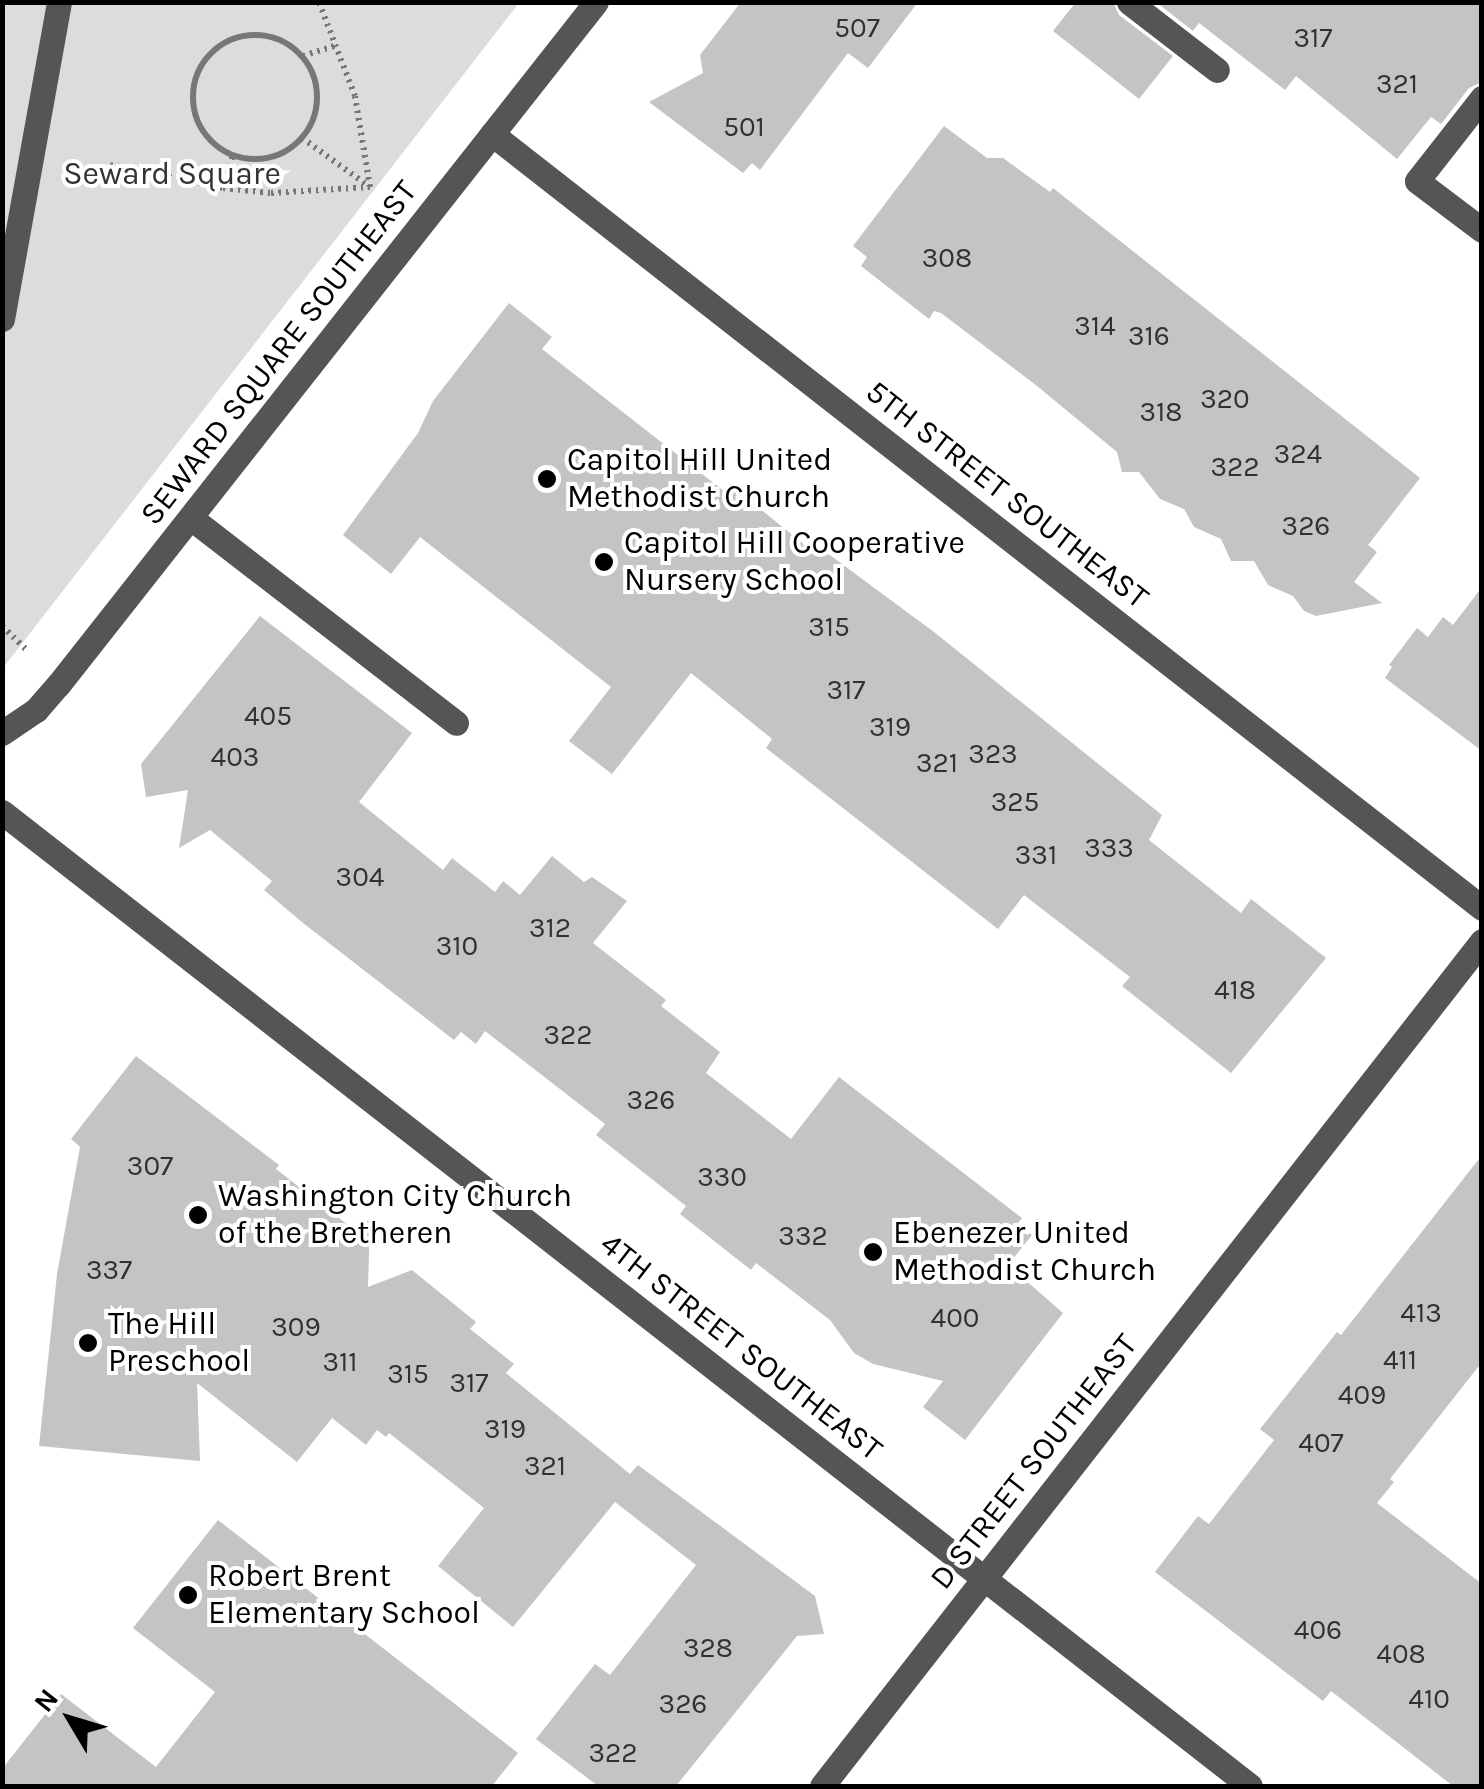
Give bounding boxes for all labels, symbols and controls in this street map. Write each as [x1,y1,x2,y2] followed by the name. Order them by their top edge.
[834,11,880,45] house number: 507
[1294,21,1332,55] house number: 317
[1376,67,1418,101] house number: 321
[723,110,765,144] house number: 501
[63,155,281,193] park label: Seward Square
[133,173,425,533] street label: SEWARD SQUARE SOUTHEAST
[922,241,972,275] house number: 308
[1074,309,1116,343] house number: 314
[1128,319,1170,353] house number: 316
[858,373,1156,617] street label: 5TH STREET SOUTHEAST
[1200,382,1250,416] house number: 320
[1140,395,1182,429] house number: 318
[1274,437,1322,471] house number: 324
[567,442,832,517] place label: Capitol Hill United Methodist Church
[1211,450,1259,484] house number: 322
[536,468,558,490] marker: Capitol Hill United Methodist Church
[1282,509,1330,543] house number: 326
[624,525,965,600] place label: Capitol Hill Cooperative Nursery School
[593,551,615,573] marker: Capitol Hill Cooperative Nursery School
[808,610,850,644] house number: 315
[827,673,865,707] house number: 317
[244,699,292,733] house number: 405
[869,710,911,744] house number: 319
[968,737,1018,771] house number: 323
[211,740,259,774] house number: 403
[916,746,958,780] house number: 321
[991,785,1039,819] house number: 325
[1084,831,1134,865] house number: 333
[1015,838,1057,872] house number: 331
[336,860,384,894] house number: 304
[529,911,571,945] house number: 312
[436,929,478,963] house number: 310
[1214,973,1256,1007] house number: 418
[544,1018,592,1052] house number: 322
[627,1083,675,1117] house number: 326
[127,1149,173,1183] house number: 307
[697,1160,747,1194] house number: 330
[218,1178,572,1253] place label: Washington City Church of the Bretheren
[187,1204,209,1226] marker: Washington City Church of the Bretheren
[893,1215,1156,1290] place label: Ebenezer United Methodist Church
[778,1219,828,1253] house number: 332
[592,1225,890,1469] street label: 4TH STREET SOUTHEAST
[862,1241,884,1263] marker: Ebenezer United Methodist Church
[86,1253,132,1287] house number: 337
[1400,1296,1442,1330] house number: 413
[931,1301,979,1335] house number: 400
[108,1306,250,1381] place label: The Hill Preschool
[271,1310,321,1344] house number: 309
[922,1327,1146,1597] street label: D STREET SOUTHEAST
[77,1332,99,1354] marker: The Hill Preschool
[1383,1343,1417,1377] house number: 411
[322,1345,358,1379] house number: 311
[387,1357,429,1391] house number: 315
[450,1366,488,1400] house number: 317
[1338,1378,1386,1412] house number: 409
[484,1412,526,1446] house number: 319
[1298,1426,1344,1460] house number: 407
[524,1449,566,1483] house number: 321
[208,1558,480,1633] place label: Robert Brent Elementary School
[177,1584,199,1606] marker: Robert Brent Elementary School
[1294,1613,1342,1647] house number: 406
[683,1631,733,1665] house number: 328
[1376,1637,1426,1671] house number: 408
[20,1669,120,1769] north arrow
[27,1682,65,1718] text: N
[1408,1682,1450,1716] house number: 410
[659,1687,707,1721] house number: 326
[589,1736,637,1770] house number: 322

